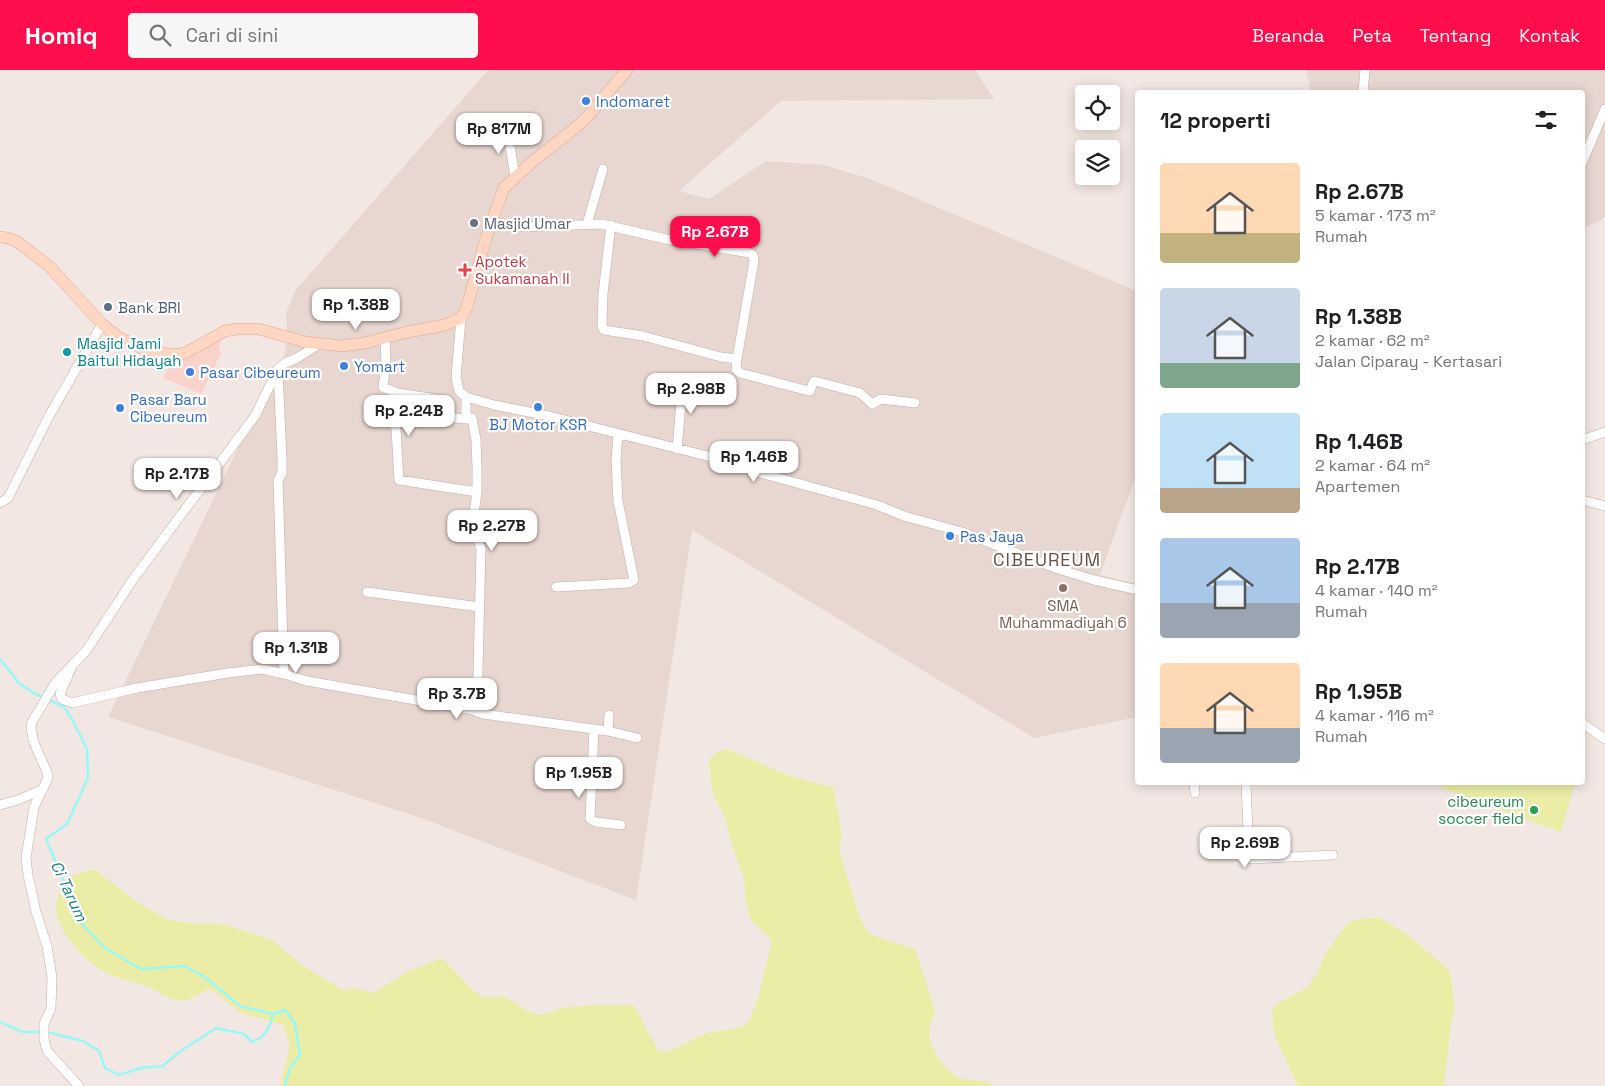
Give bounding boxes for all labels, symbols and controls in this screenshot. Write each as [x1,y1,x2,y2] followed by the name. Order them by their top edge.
[128,13,478,58] search box
[25,20,98,51] text: Homiq
[146,21,174,49] icon: search
[186,23,278,48] text: Cari di sini
[1252,24,1324,47] text: Beranda
[1352,24,1392,47] text: Peta
[1420,24,1491,47] text: Tentang
[1519,24,1580,47] text: Kontak
[1075,85,1120,185] map controls
[1075,85,1120,130] button: locate
[596,92,670,111] place label: Indomaret
[580,95,592,107] marker: Indomaret
[1532,106,1560,134] icon: filters
[1160,107,1270,134] text: 12 properti
[453,112,545,155] pin: Rp 817M
[467,118,531,139] text: Rp 817M
[1075,140,1120,185] button: layers
[1315,178,1404,205] text: Rp 2.67B
[1200,183,1260,243] icon: home
[1315,205,1436,226] text: 5 kamar · 173 m²
[484,214,572,233] place label: Masjid Umar
[663,216,767,258] pin: Rp 2.67B
[468,217,480,229] marker: Masjid Umar
[681,221,749,242] text: Rp 2.67B
[1315,226,1368,247] text: Rumah
[475,252,570,288] place label: Apotek Sukamanah II
[459,264,471,276] marker: Apotek Sukamanah II
[304,288,408,331] pin: Rp 1.38B
[323,294,389,315] text: Rp 1.38B
[118,298,181,317] place label: Bank BRI
[102,301,114,313] marker: Bank BRI
[1315,303,1402,330] text: Rp 1.38B
[1200,308,1260,368] icon: home
[1315,330,1430,351] text: 2 kamar · 62 m²
[77,334,181,370] place label: Masjid Jami Baitul Hidayah
[61,346,73,358] marker: Masjid Jami Baitul Hidayah
[1315,351,1502,372] text: Jalan Ciparay - Kertasari
[354,357,405,376] place label: Yomart
[338,360,350,372] marker: Yomart
[200,363,321,382] place label: Pasar Cibeureum
[184,366,196,378] marker: Pasar Cibeureum
[639,372,743,415] pin: Rp 2.98B
[657,378,725,399] text: Rp 2.98B
[130,390,207,426] place label: Pasar Baru Cibeureum
[357,394,461,437] pin: Rp 2.24B
[375,400,443,421] text: Rp 2.24B
[532,401,544,413] marker: BJ Motor KSR
[114,402,126,414] marker: Pasar Baru Cibeureum
[489,415,587,434] place label: BJ Motor KSR
[1315,428,1403,455] text: Rp 1.46B
[1200,433,1260,493] icon: home
[702,440,806,483] pin: Rp 1.46B
[720,446,788,467] text: Rp 1.46B
[1315,455,1430,476] text: 2 kamar · 64 m²
[125,458,229,500] pin: Rp 2.17B
[145,463,209,484] text: Rp 2.17B
[1315,476,1400,497] text: Apartemen
[440,510,544,552] pin: Rp 2.27B
[458,515,526,536] text: Rp 2.27B
[960,527,1024,546] place label: Pas Jaya
[944,530,956,542] marker: Pas Jaya
[993,548,1101,571] district label: CIBEUREUM
[1315,553,1400,580] text: Rp 2.17B
[1200,558,1260,618] icon: home
[1315,580,1438,601] text: 4 kamar · 140 m²
[1057,582,1069,594] marker: SMA Muhammadiyah 6
[999,596,1127,632] place label: SMA Muhammadiyah 6
[1315,601,1368,622] text: Rumah
[244,632,348,674] pin: Rp 1.31B
[264,637,328,658] text: Rp 1.31B
[411,678,503,720] pin: Rp 3.7B
[1315,678,1402,705] text: Rp 1.95B
[428,683,486,704] text: Rp 3.7B
[1200,683,1260,743] icon: home
[1315,705,1434,726] text: 4 kamar · 116 m²
[1315,726,1368,747] text: Rumah
[527,756,631,799] pin: Rp 1.95B
[546,762,612,783] text: Rp 1.95B
[1438,792,1524,828] place label: cibeureum soccer field
[1528,804,1540,816] marker: cibeureum soccer field
[1193,826,1297,869] pin: Rp 2.69B
[1211,832,1279,853] text: Rp 2.69B
[46,857,93,926] water label: Ci Tarum

